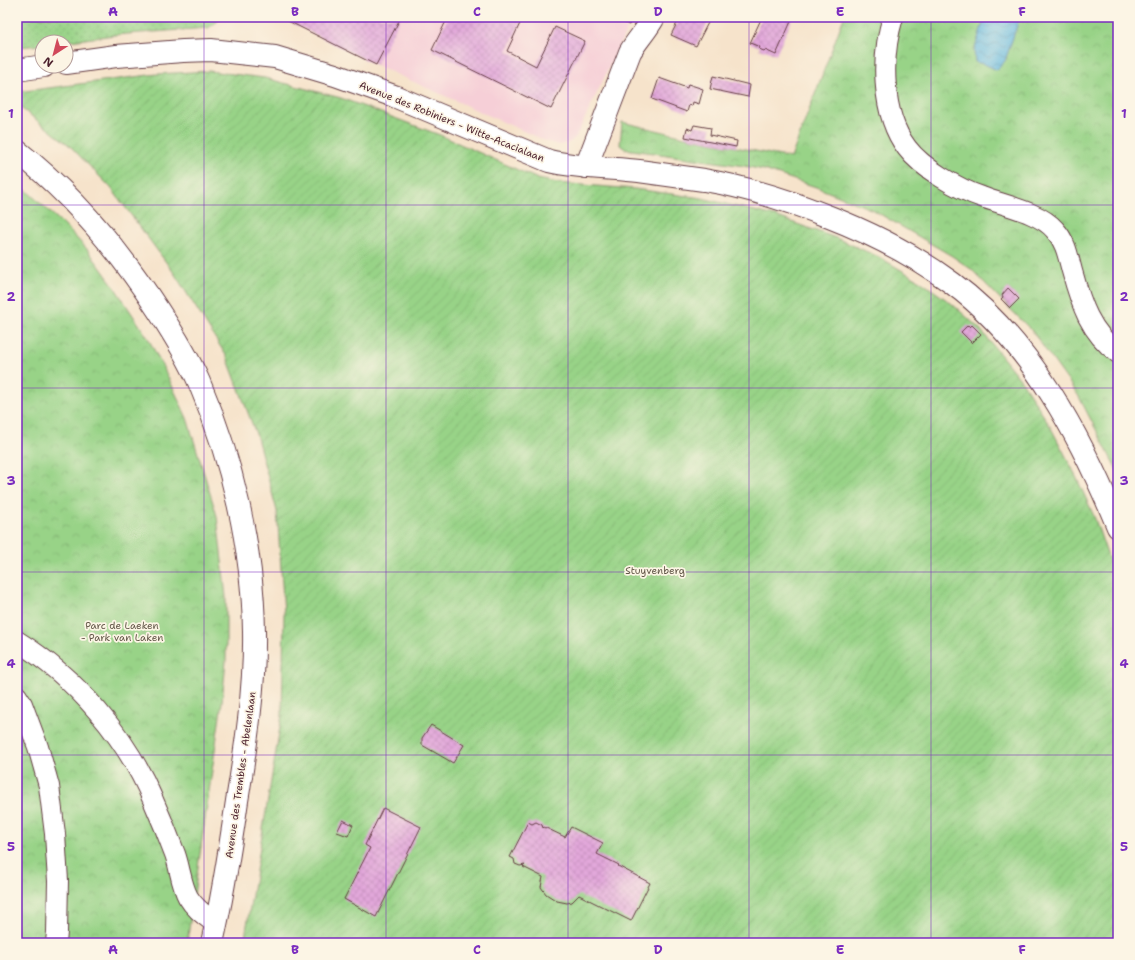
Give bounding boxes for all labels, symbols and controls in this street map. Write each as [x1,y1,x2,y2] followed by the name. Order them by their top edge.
[108,3,118,20] text: A
[291,3,299,20] text: B
[473,3,481,20] text: C
[653,3,663,20] text: D
[836,3,845,20] text: E
[1018,3,1026,20] text: F
[34,34,74,74] north arrow
[40,53,56,70] text: N
[357,78,546,165] street label: Avenue des Robiniers - Witte-Acacialaan
[8,105,14,122] text: 1
[1121,105,1127,122] text: 1
[6,288,16,305] text: 2
[1119,288,1129,305] text: 2
[6,472,16,489] text: 3
[1119,472,1129,489] text: 3
[625,564,685,577] park label: Stuyvenberg
[81,619,163,644] park label: Parc de Laeken - Park van Laken
[6,655,16,672] text: 4
[1119,655,1129,672] text: 4
[222,691,259,859] street label: Avenue des Trembles - Abelenlaan
[7,838,15,855] text: 5
[1120,838,1128,855] text: 5
[108,941,118,958] text: A
[291,941,299,958] text: B
[473,941,481,958] text: C
[653,941,663,958] text: D
[836,941,845,958] text: E
[1018,941,1026,958] text: F

